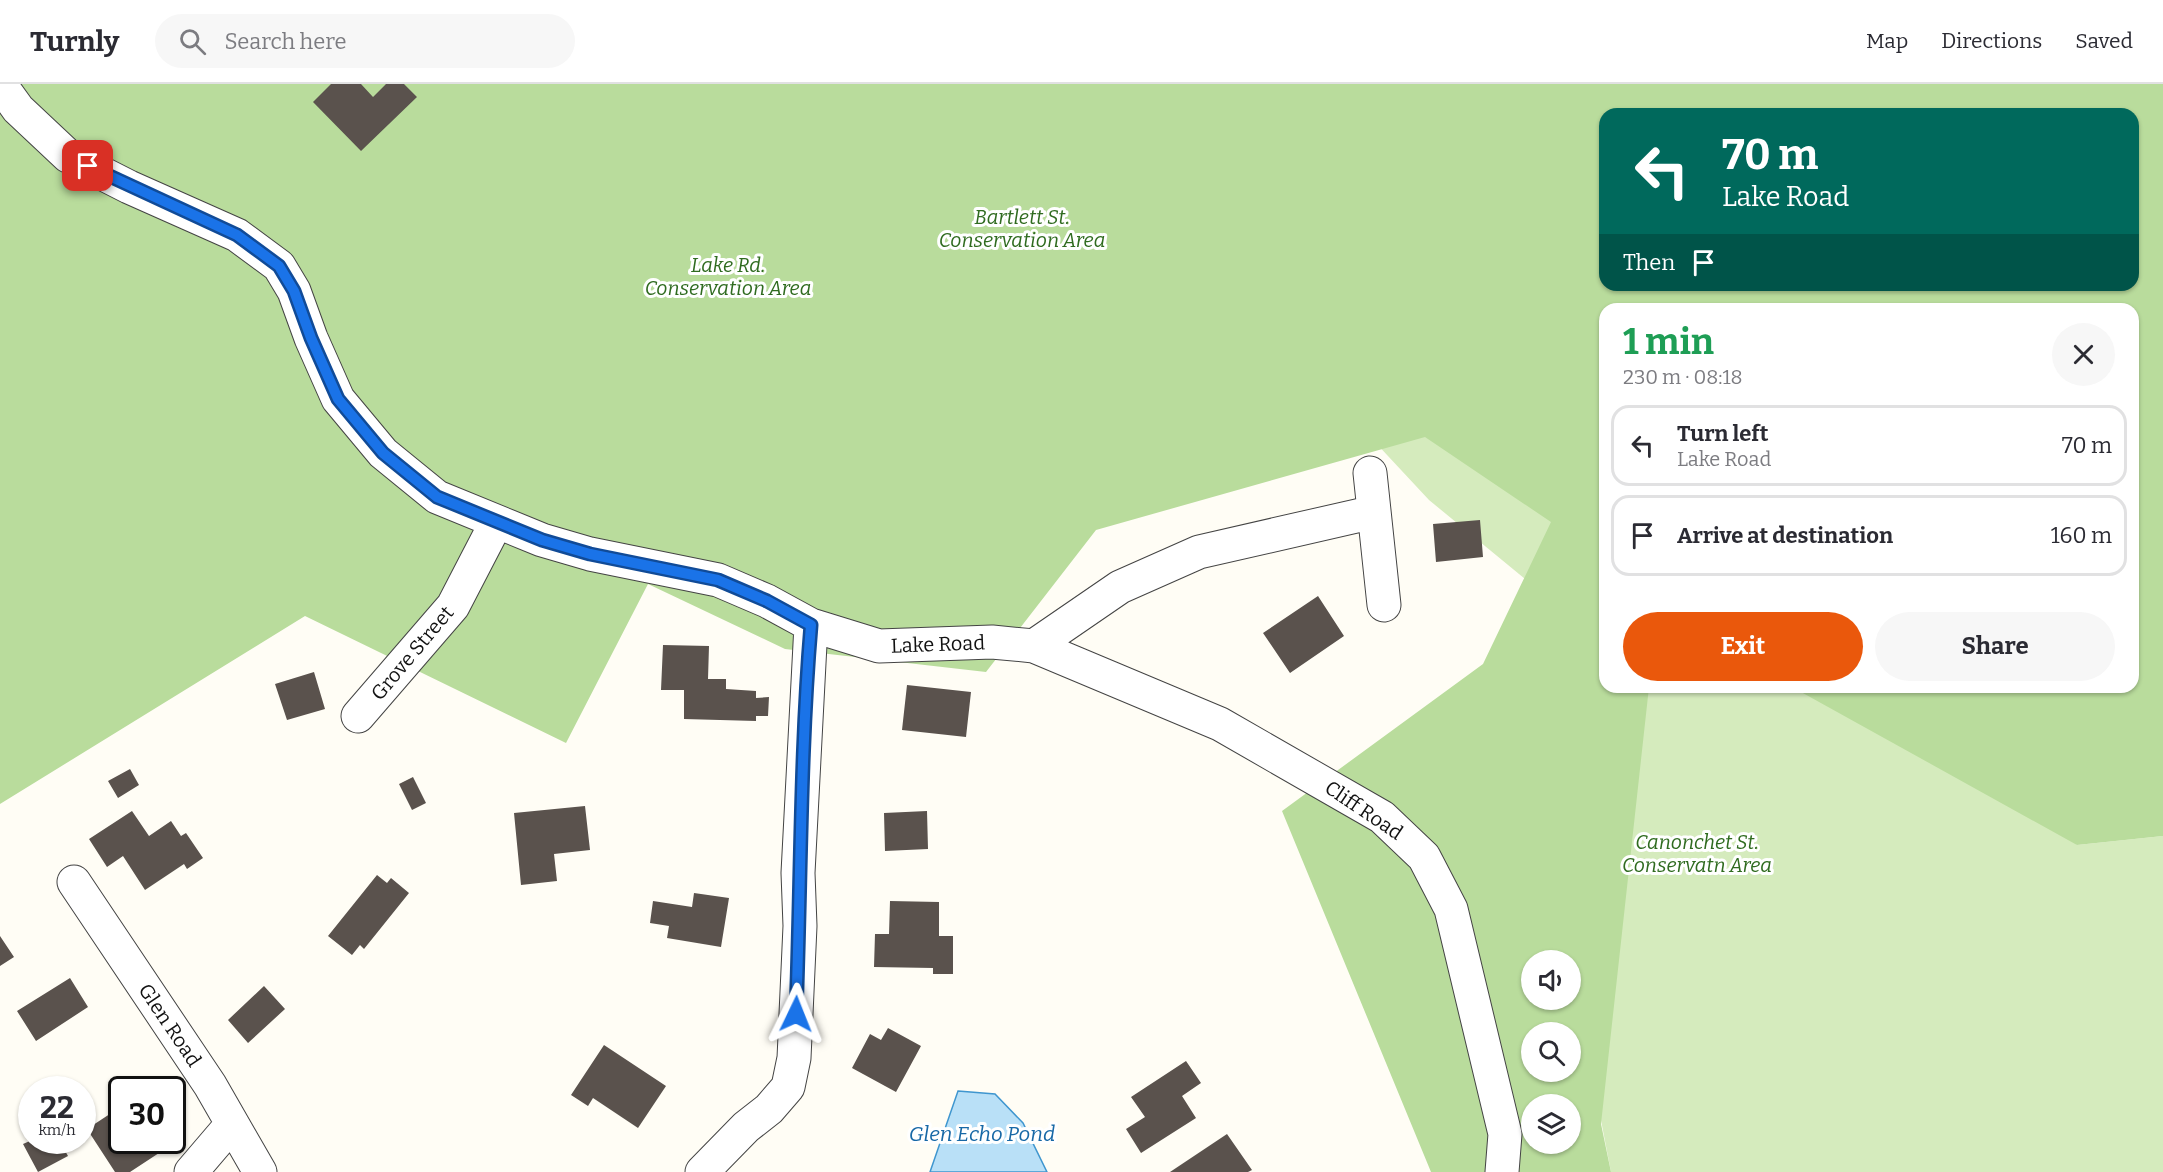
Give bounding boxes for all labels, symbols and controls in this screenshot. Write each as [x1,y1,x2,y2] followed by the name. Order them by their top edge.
[155,14,575,68] search box
[30,25,119,58] text: Turnly
[176,25,209,58] icon: search
[224,28,347,55] text: Search here
[1866,28,1908,54] text: Map
[1941,28,2042,54] text: Directions
[2075,28,2133,54] text: Saved
[1722,130,1818,180] text: 70 m
[1623,132,1701,210] icon: left
[62,140,113,191] pin
[71,149,104,182] icon: arrive
[1722,181,1849,213] text: Lake Road
[939,205,1105,252] park label: Bartlett St. Conservation Area
[1687,246,1720,279] icon: arrive
[1623,249,1675,276] text: Then
[645,253,811,300] park label: Lake Rd. Conservation Area
[1623,320,1714,364] text: 1 min
[2052,323,2115,386] button: close
[1623,365,1743,389] text: 230 m · 08:18
[1677,420,1769,447] text: Turn left
[1626,429,1659,462] icon: left
[2062,432,2112,459] text: 70 m
[1677,447,1771,471] text: Lake Road
[1626,519,1659,552] icon: arrive
[1677,522,1893,549] text: Arrive at destination
[2051,522,2112,549] text: 160 m
[366,601,458,705] street label: Grove Street
[1623,612,1863,681] button: Exit
[1875,612,2115,681] button: Share
[890,630,986,658] street label: Lake Road
[1321,775,1408,845] street label: Cliff Road
[1622,830,1772,877] park label: Canonchet St. Conservatn Area
[1521,950,1581,1154] map controls
[1521,950,1581,1010] button: sound
[134,979,207,1071] street label: Glen Road
[764,982,828,1046] position arrow
[1521,1022,1581,1082] button: search
[108,1076,186,1154] speed limit sign: 30
[40,1090,74,1126] text: 22
[1521,1094,1581,1154] button: layers
[38,1121,76,1139] text: km/h
[909,1121,1055,1147] water label: Glen Echo Pond

